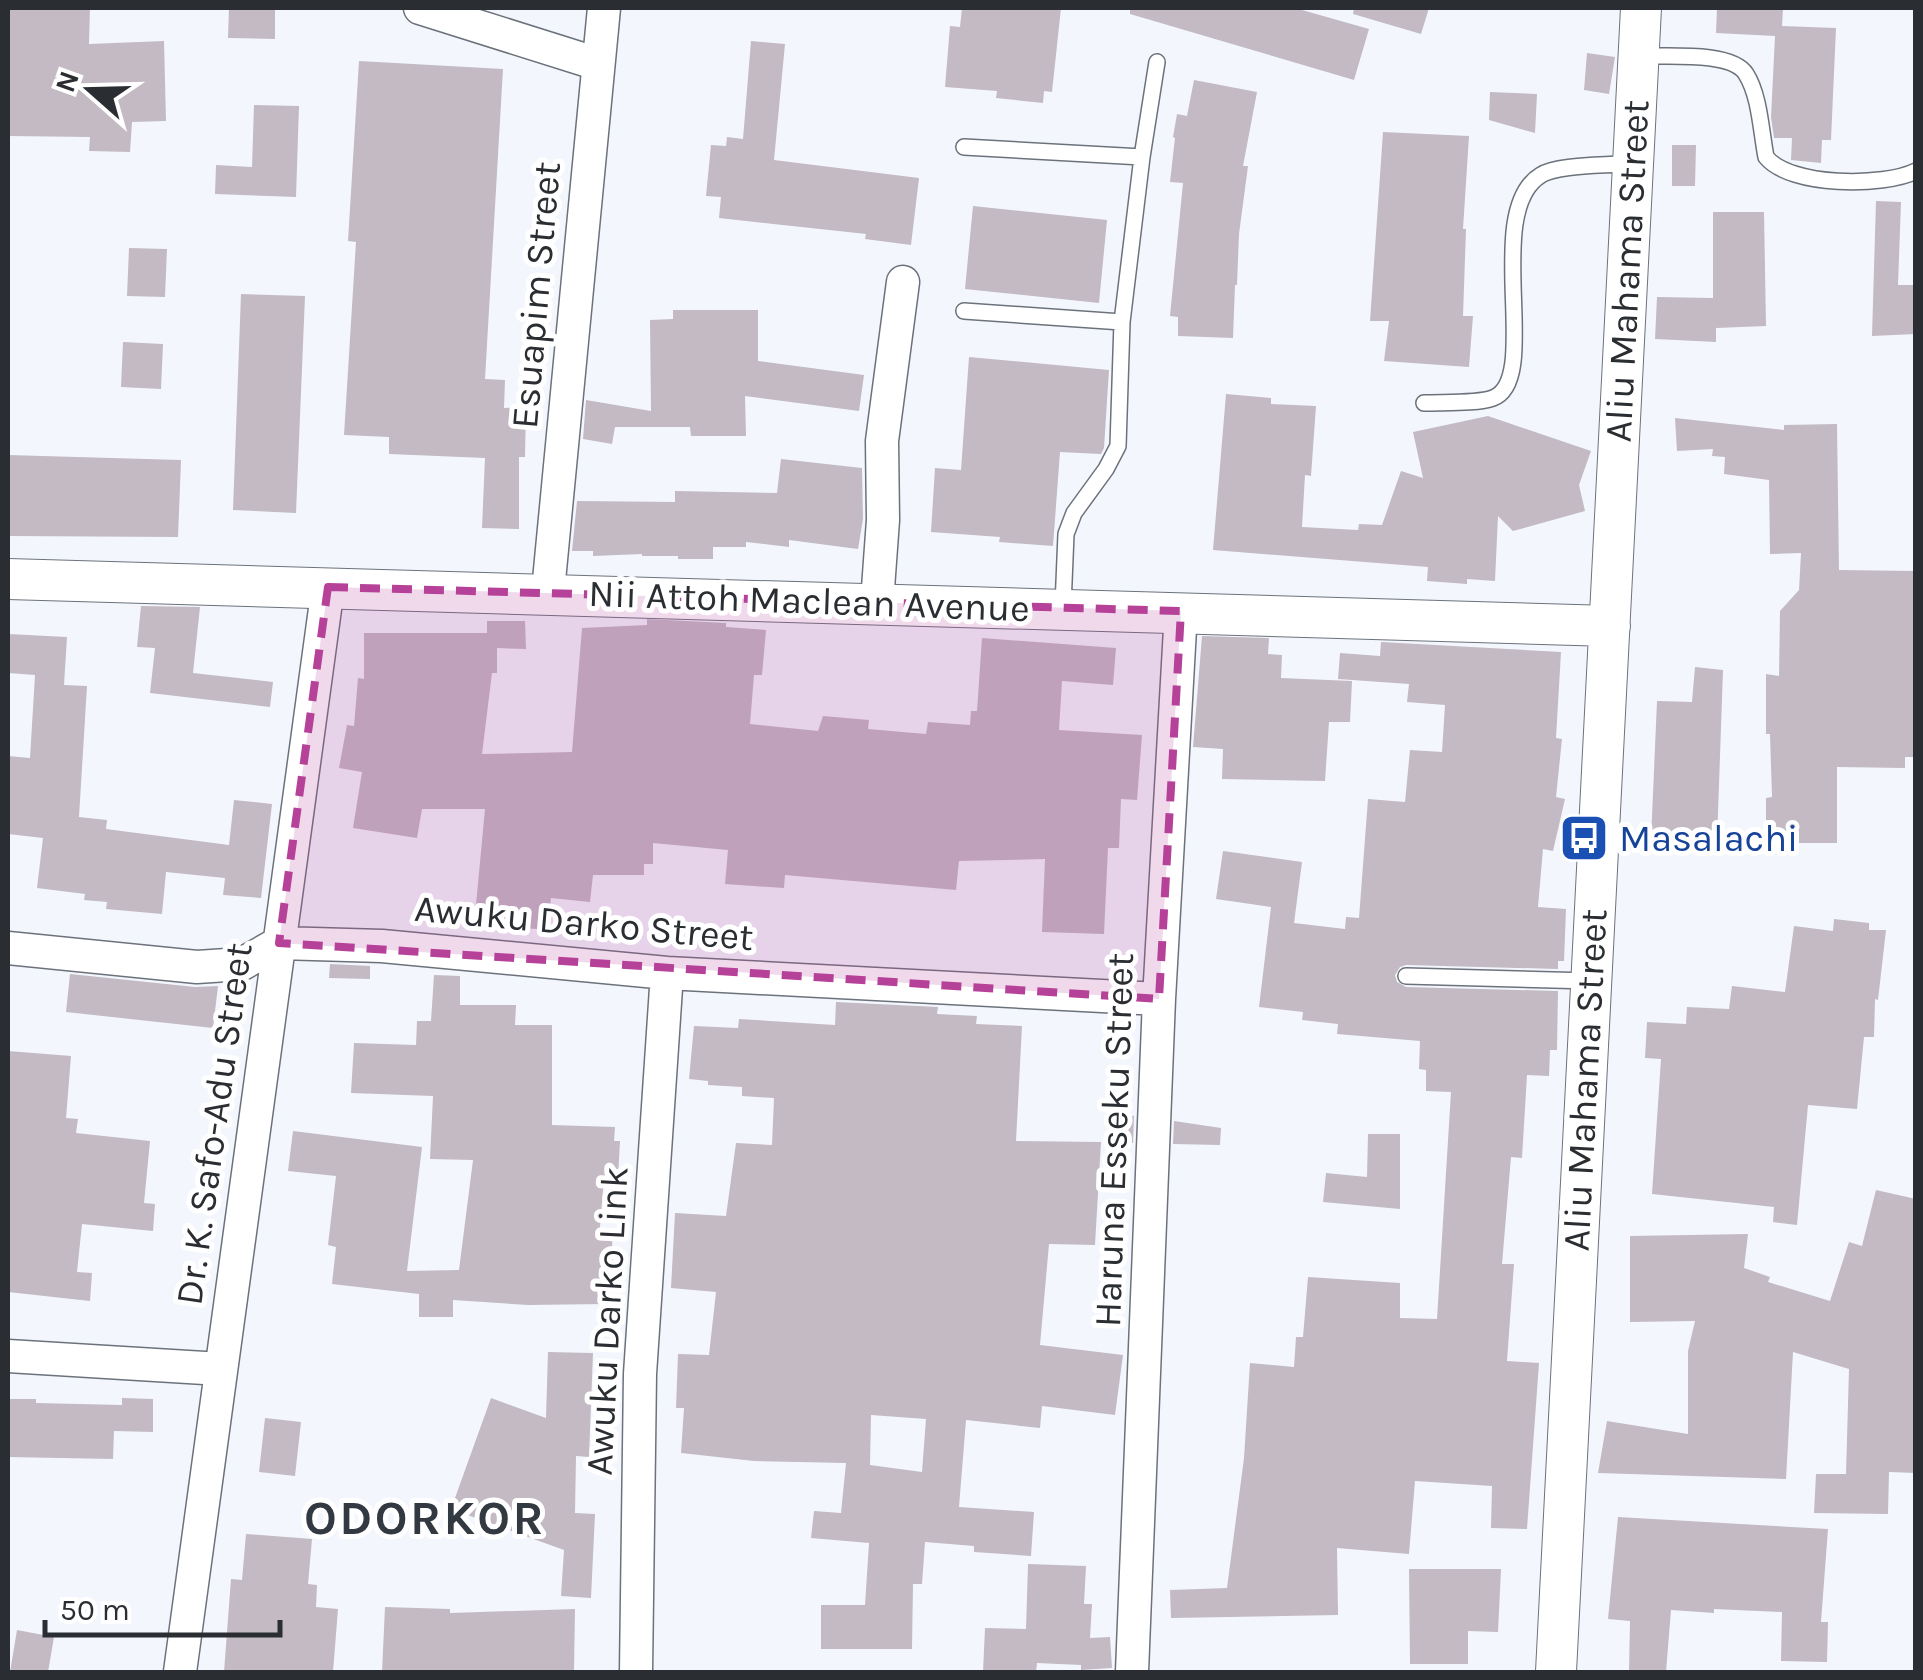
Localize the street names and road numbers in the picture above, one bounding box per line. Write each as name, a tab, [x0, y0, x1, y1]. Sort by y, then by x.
street label: Aliu Mahama Street	[1596, 99, 1658, 443]
street label: Esuapim Street	[502, 160, 570, 430]
street label: Nii Attoh Maclean Avenue	[588, 571, 1030, 631]
street label: Awuku Darko Street	[413, 886, 755, 960]
street label: Aliu Mahama Street	[1554, 908, 1616, 1252]
street label: Dr. K. Safo-Adu Street	[166, 940, 262, 1308]
street label: Haruna Esseku Street	[1085, 952, 1143, 1328]
street label: Awuku Darko Link	[576, 1165, 638, 1477]

